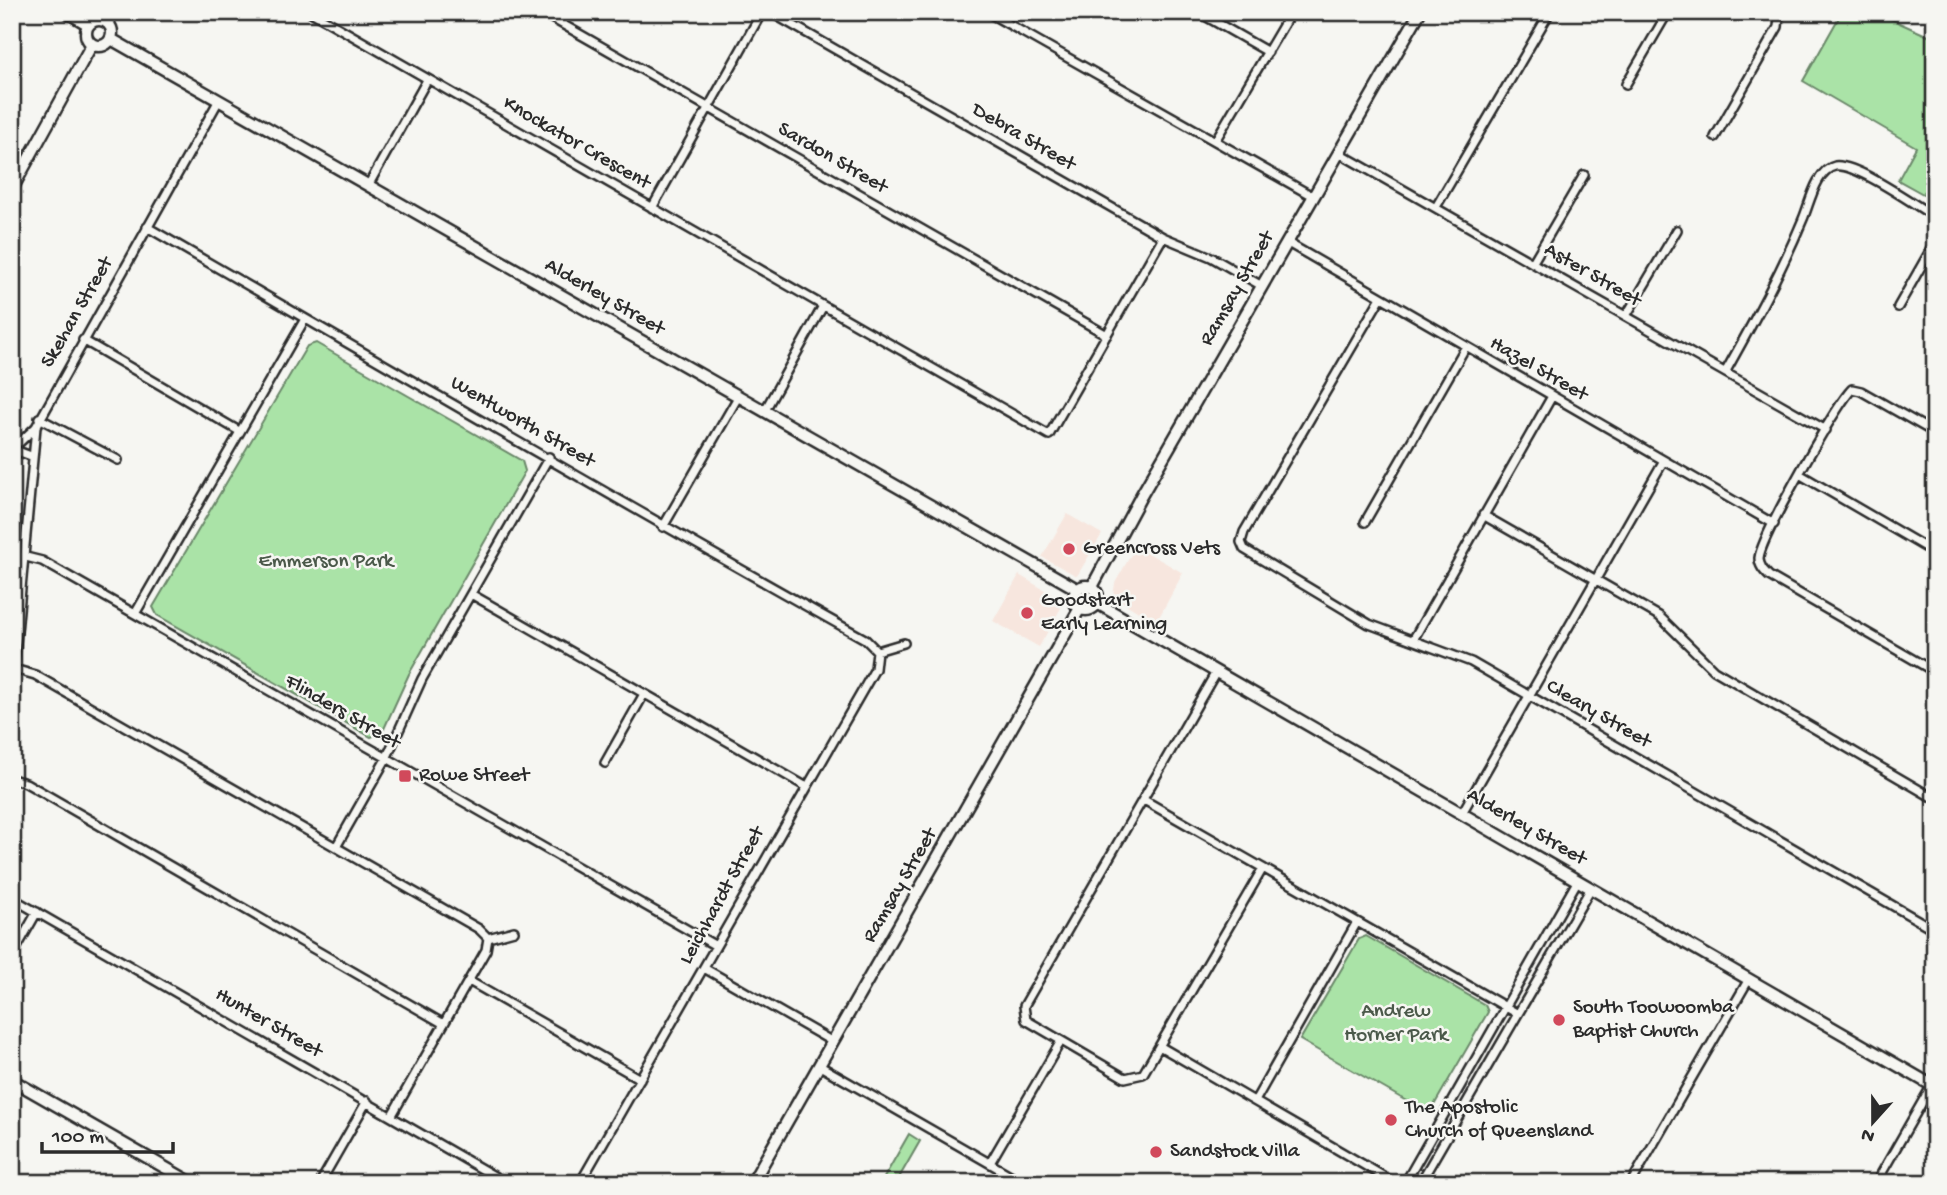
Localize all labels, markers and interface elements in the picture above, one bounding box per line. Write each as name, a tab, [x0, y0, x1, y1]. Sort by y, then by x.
street label: Knockator Crescent	[498, 92, 656, 198]
street label: Debra Street	[965, 97, 1081, 179]
street label: Sardon Street	[772, 117, 894, 202]
street label: Ramsay Street	[1195, 225, 1282, 351]
street label: Aster Street	[1539, 238, 1647, 315]
street label: Skehan Street	[36, 251, 121, 373]
street label: Alderley Street	[540, 254, 671, 344]
street label: Hazel Street	[1484, 332, 1594, 409]
street label: Wentworth Street	[445, 372, 601, 476]
place label: Greencross Vets	[1083, 537, 1221, 562]
marker: Greencross Vets	[1061, 541, 1077, 557]
park label: Emmerson Park	[259, 550, 396, 575]
place label: Goodstart Early Learning	[1041, 589, 1167, 638]
marker: Goodstart Early Learning	[1019, 605, 1035, 621]
street label: Flinders Street	[279, 669, 406, 757]
street label: Cleary Street	[1541, 675, 1657, 756]
place label: Rowe Street	[419, 764, 531, 789]
marker: Rowe Street	[397, 768, 413, 784]
street label: Alderley Street	[1462, 784, 1593, 874]
street label: Leichhardt Street	[675, 821, 772, 969]
street label: Ramsay Street	[858, 822, 945, 948]
street label: Hunter Street	[210, 983, 328, 1066]
place label: South Toowoomba Baptist Church	[1572, 996, 1735, 1045]
park label: Andrew Horner Park	[1344, 1000, 1450, 1049]
marker: South Toowoomba Baptist Church	[1551, 1012, 1567, 1028]
north arrow	[1839, 1086, 1909, 1156]
place label: The Apostolic Church of Queensland	[1404, 1096, 1594, 1145]
scale bar	[42, 1111, 173, 1155]
marker: The Apostolic Church of Queensland	[1383, 1112, 1399, 1128]
text: N	[1858, 1122, 1878, 1148]
text: 100 m	[51, 1126, 104, 1151]
place label: Sandstock Villa	[1170, 1140, 1301, 1165]
marker: Sandstock Villa	[1148, 1144, 1164, 1160]

